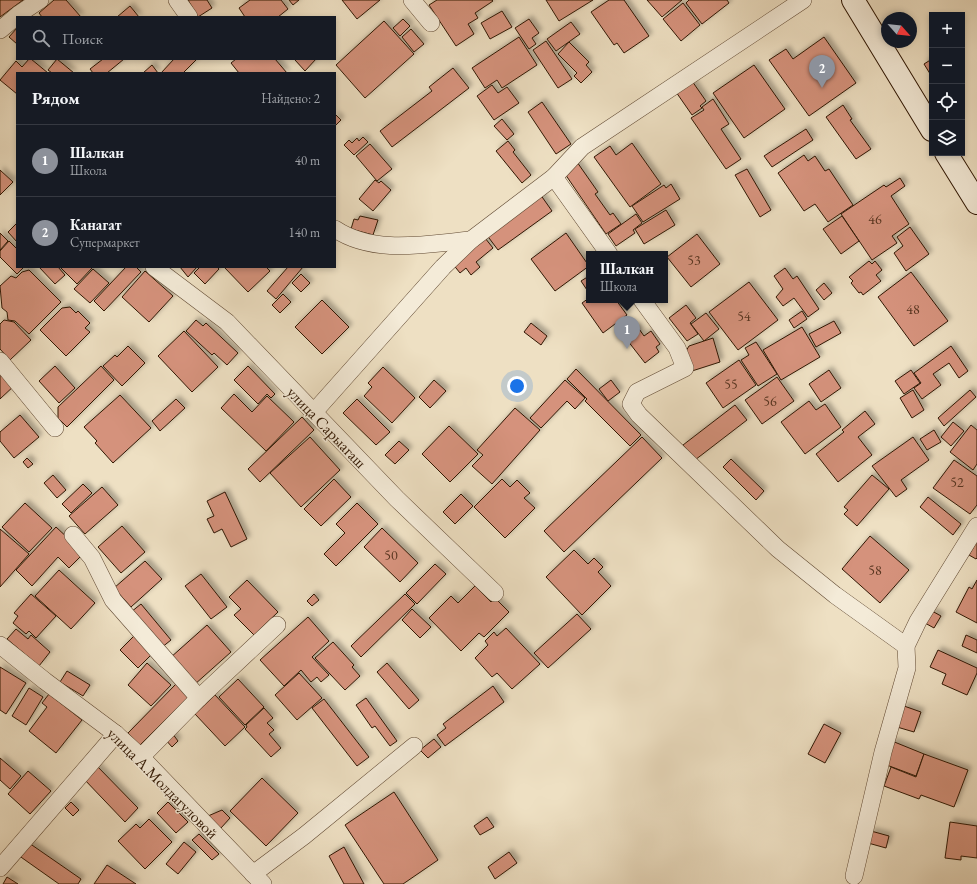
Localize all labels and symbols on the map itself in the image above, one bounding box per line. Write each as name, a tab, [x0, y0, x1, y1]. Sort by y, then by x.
north arrow	[881, 12, 917, 48]
pin: 2	[809, 55, 835, 88]
house number: 46	[868, 210, 882, 228]
house number: 53	[687, 251, 701, 269]
house number: 48	[906, 300, 920, 318]
house number: 54	[737, 307, 751, 325]
pin: 1	[614, 316, 640, 349]
house number: 55	[724, 375, 738, 393]
your location	[507, 376, 527, 396]
street label: улица Сарыагаш	[282, 382, 371, 473]
house number: 56	[763, 392, 777, 410]
house number: 52	[950, 473, 964, 491]
house number: 50	[384, 546, 398, 564]
house number: 58	[868, 561, 882, 579]
street label: улица А.Молдагуловой	[102, 723, 223, 844]

